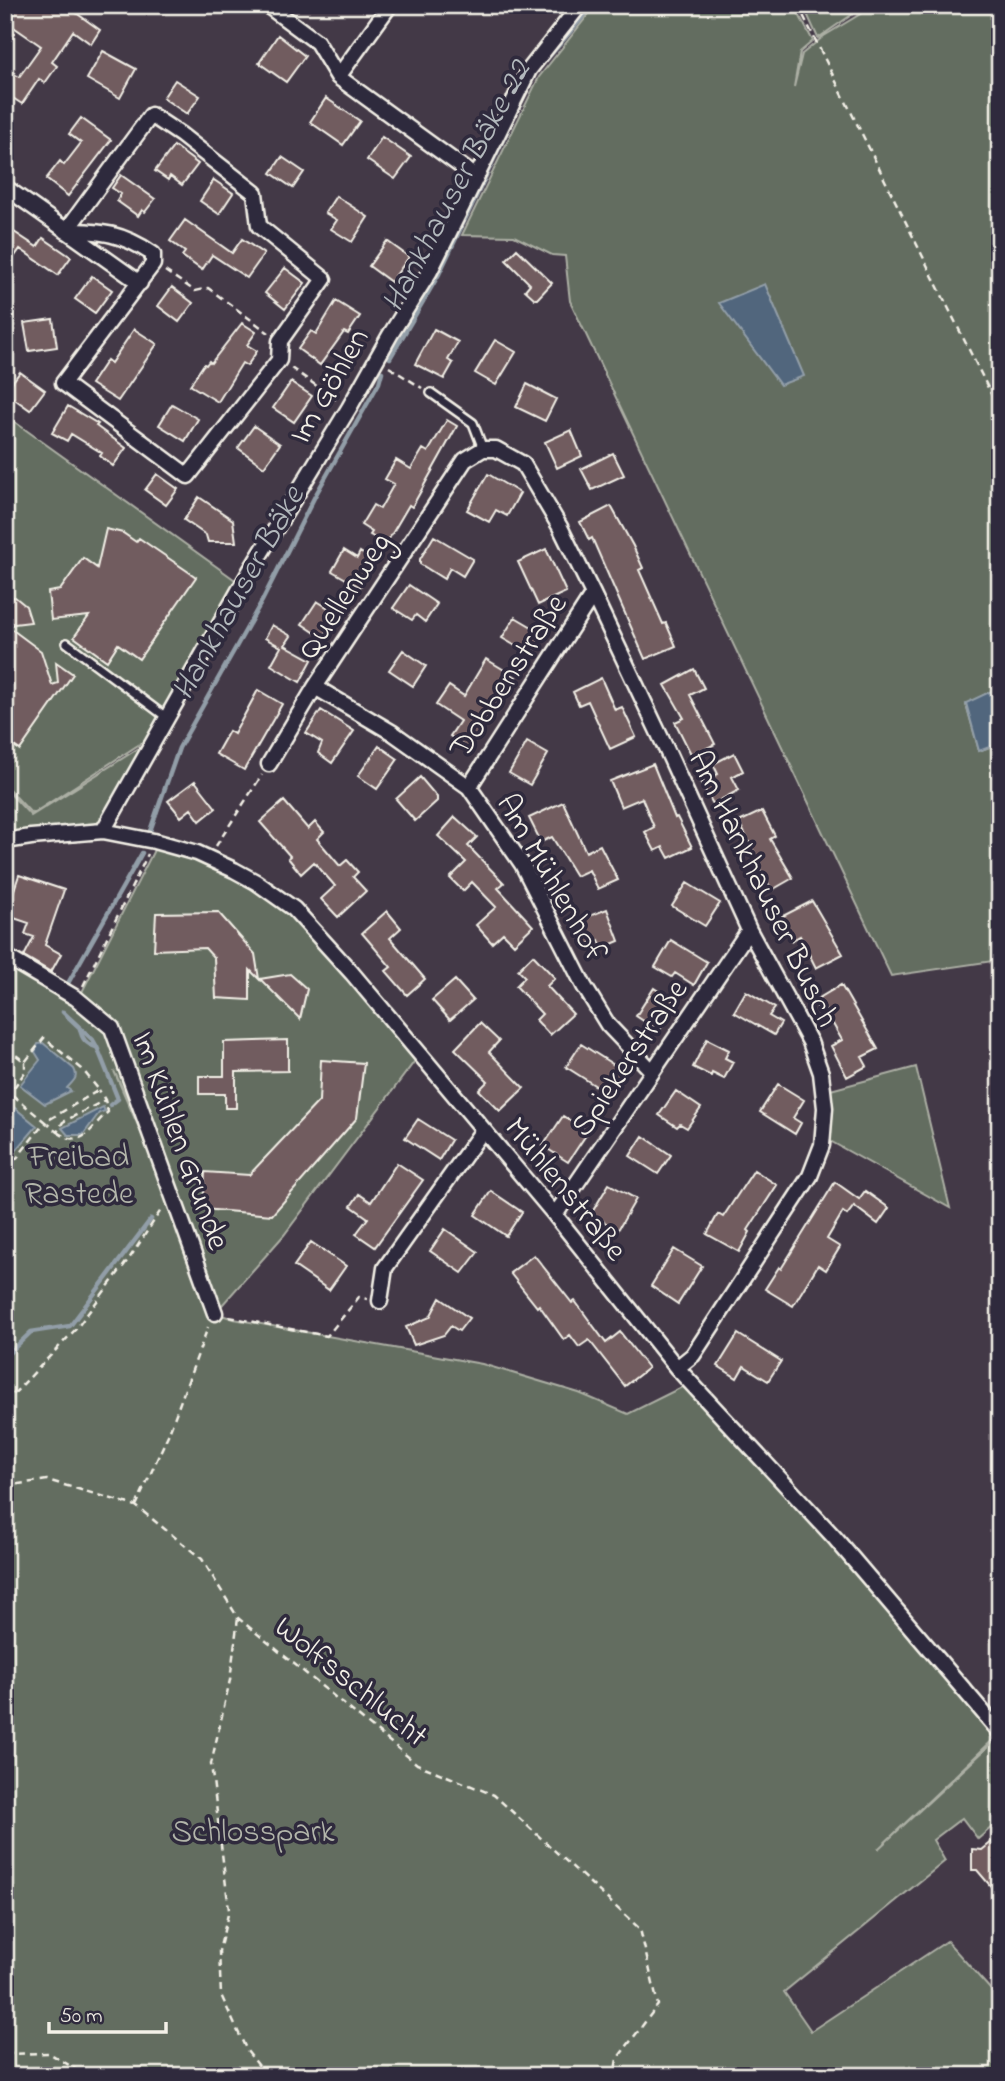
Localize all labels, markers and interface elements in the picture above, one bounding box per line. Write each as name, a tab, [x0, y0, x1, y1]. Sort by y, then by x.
water label: Hankhauser Bäke 22	[371, 51, 545, 321]
street label: Im Göhlen	[279, 320, 383, 453]
water label: Hankhauser Bäke	[161, 477, 319, 710]
street label: Quellenweg	[287, 524, 405, 670]
street label: Dobbenstraße	[439, 585, 581, 769]
street label: Am Hankhauser Busch	[674, 743, 849, 1036]
street label: Am Mühlenhof	[483, 786, 617, 972]
street label: Spiekerstraße	[561, 970, 702, 1147]
street label: Im Kühlen Grunde	[117, 1026, 240, 1257]
street label: Mühlenstraße	[491, 1108, 638, 1273]
park label: Freibad Rastede	[25, 1135, 134, 1219]
street label: Wolfsschlucht	[263, 1606, 437, 1760]
park label: Schlosspark	[171, 1810, 336, 1857]
scale bar	[49, 1990, 166, 2034]
text: 50 m	[60, 2002, 103, 2032]

